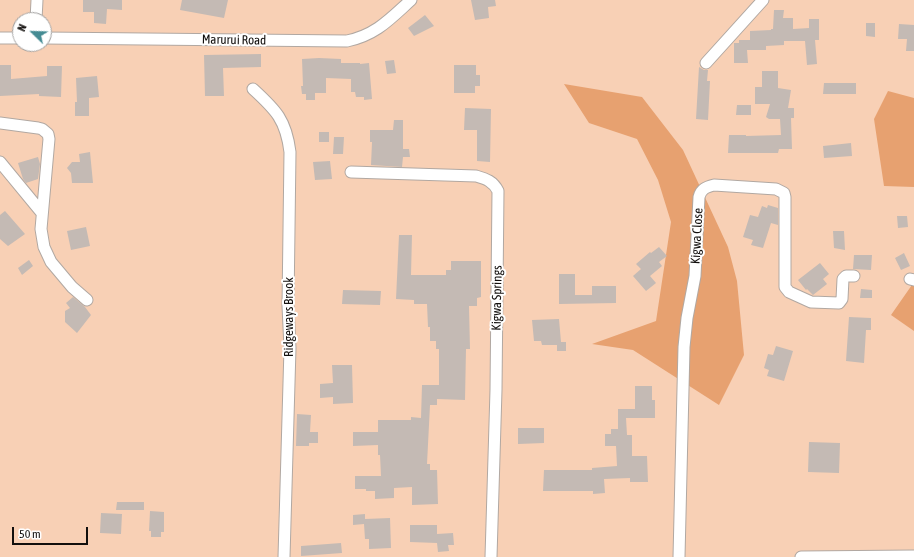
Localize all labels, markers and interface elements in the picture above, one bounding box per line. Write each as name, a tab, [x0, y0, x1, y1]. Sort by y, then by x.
north arrow	[12, 12, 52, 52]
text: N	[15, 22, 29, 33]
street label: Marurui Road	[202, 32, 266, 48]
street label: Kigwa Close	[688, 208, 706, 264]
street label: Kigwa Springs	[489, 265, 505, 331]
street label: Ridgeways Brook	[281, 277, 297, 357]
scale bar	[14, 519, 90, 545]
text: 50 m	[19, 527, 41, 541]

